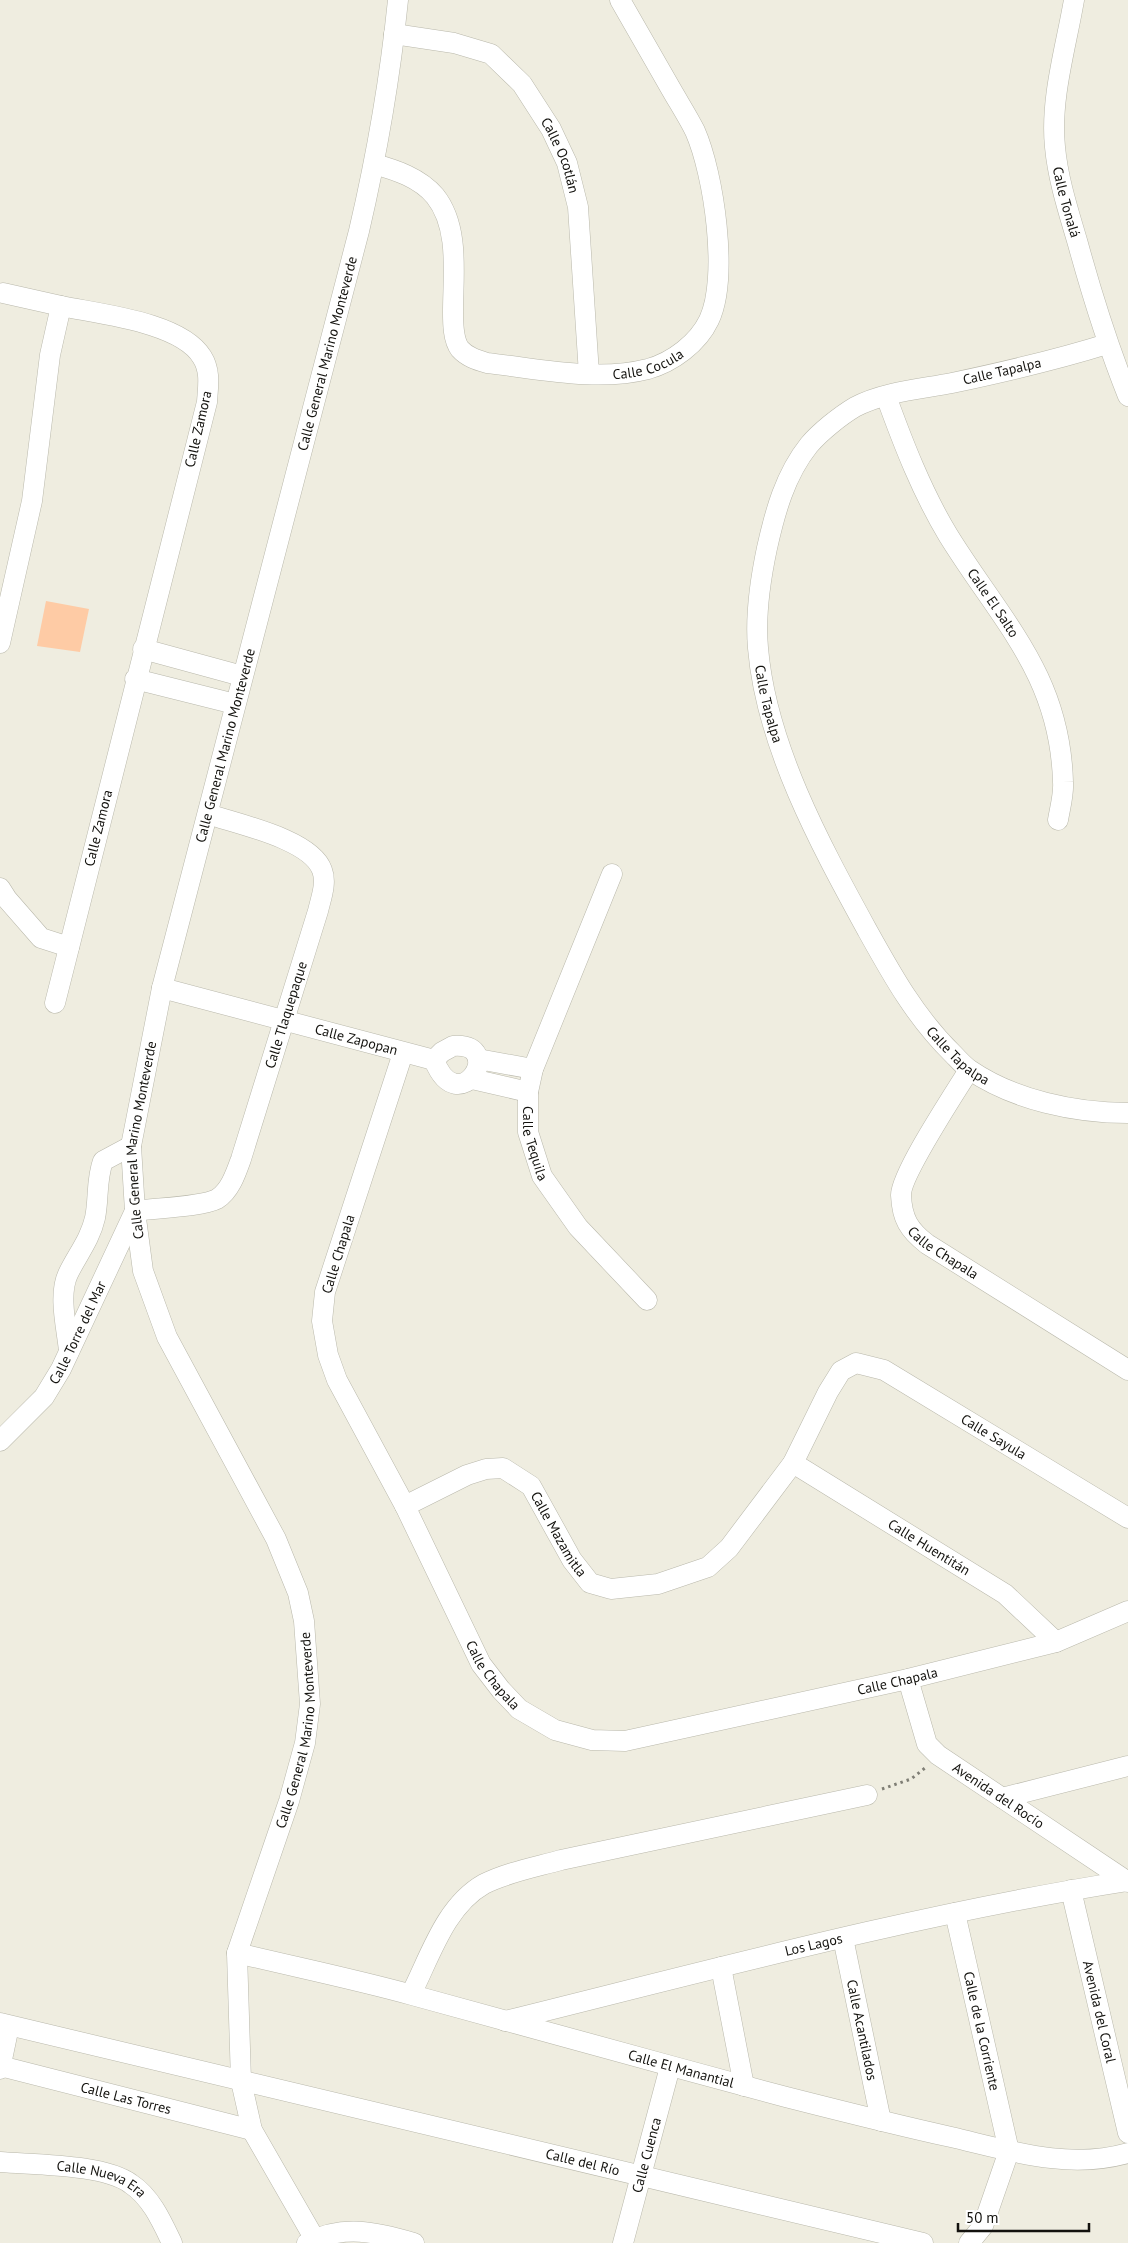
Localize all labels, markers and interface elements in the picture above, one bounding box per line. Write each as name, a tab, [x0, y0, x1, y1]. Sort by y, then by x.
street label: Calle Ocotlán	[537, 114, 583, 195]
street label: Calle Tonalá	[1049, 165, 1085, 240]
street label: Calle General Marino Monteverde	[293, 254, 361, 453]
street label: Calle Cocula	[612, 345, 687, 383]
street label: Calle Tapalpa	[961, 353, 1043, 389]
street label: Calle Zamora	[180, 389, 216, 469]
street label: Calle El Salto	[963, 565, 1023, 641]
street label: Calle General Marino Monteverde	[191, 646, 259, 845]
street label: Calle Tapalpa	[751, 664, 787, 745]
street label: Calle Zamora	[80, 788, 116, 868]
street label: Calle Tlaquepaque	[261, 959, 311, 1071]
street label: Calle Zapopan	[313, 1020, 400, 1059]
street label: Calle Tapalpa	[922, 1022, 993, 1089]
street label: Calle General Marino Monteverde	[122, 1040, 160, 1240]
street label: Calle Tequila	[518, 1106, 552, 1184]
street label: Calle Chapala	[317, 1212, 359, 1296]
street label: Calle Chapala	[904, 1222, 982, 1283]
street label: Calle Torre del Mar	[45, 1278, 110, 1388]
street label: Calle Sayula	[958, 1410, 1030, 1463]
street label: Calle Mazamitla	[527, 1488, 591, 1580]
street label: Calle Huentitán	[885, 1515, 974, 1579]
street label: Calle General Marino Monteverde	[271, 1631, 319, 1831]
street label: Calle Chapala	[462, 1637, 524, 1714]
street label: Calle Chapala	[855, 1663, 939, 1699]
street label: Avenida del Rocío	[949, 1758, 1048, 1832]
street label: Los Lagos	[783, 1929, 844, 1960]
street label: Avenida del Coral	[1079, 1959, 1120, 2065]
street label: Calle de la Corriente	[960, 1970, 1004, 2092]
street label: Calle Acantilados	[843, 1978, 881, 2082]
street label: Calle El Manantial	[626, 2046, 736, 2092]
street label: Calle Las Torres	[79, 2078, 173, 2118]
street label: Calle Cuenca	[628, 2115, 665, 2195]
street label: Calle del Río	[544, 2144, 622, 2179]
street label: Calle Nueva Era	[56, 2157, 150, 2201]
scale bar	[958, 2200, 1089, 2232]
text: 50 m	[966, 2208, 999, 2227]

